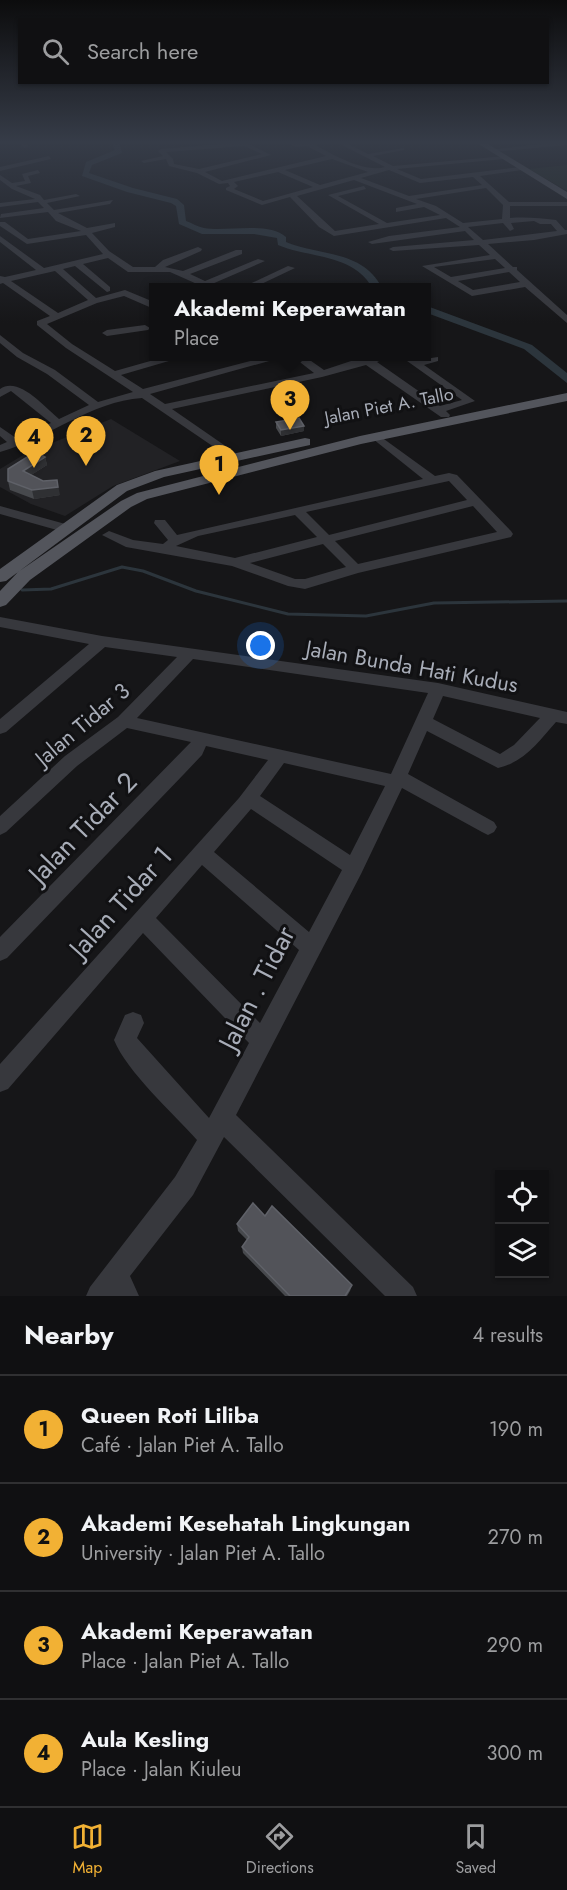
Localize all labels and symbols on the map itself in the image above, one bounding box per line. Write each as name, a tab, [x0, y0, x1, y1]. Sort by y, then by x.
pin: 3	[270, 380, 310, 430]
street label: Jalan Piet A. Tallo	[320, 381, 456, 432]
pin: 2	[66, 416, 106, 466]
pin: 4	[15, 418, 54, 468]
pin: 1	[200, 446, 238, 495]
your location	[246, 631, 275, 660]
street label: Jalan Bunda Hati Kudus	[300, 631, 521, 700]
street label: Jalan Tidar 3	[25, 675, 136, 775]
street label: Jalan Tidar 2	[17, 763, 146, 894]
street label: Jalan Tidar 1	[58, 837, 181, 968]
street label: Jalan . Tidar	[207, 918, 305, 1059]

